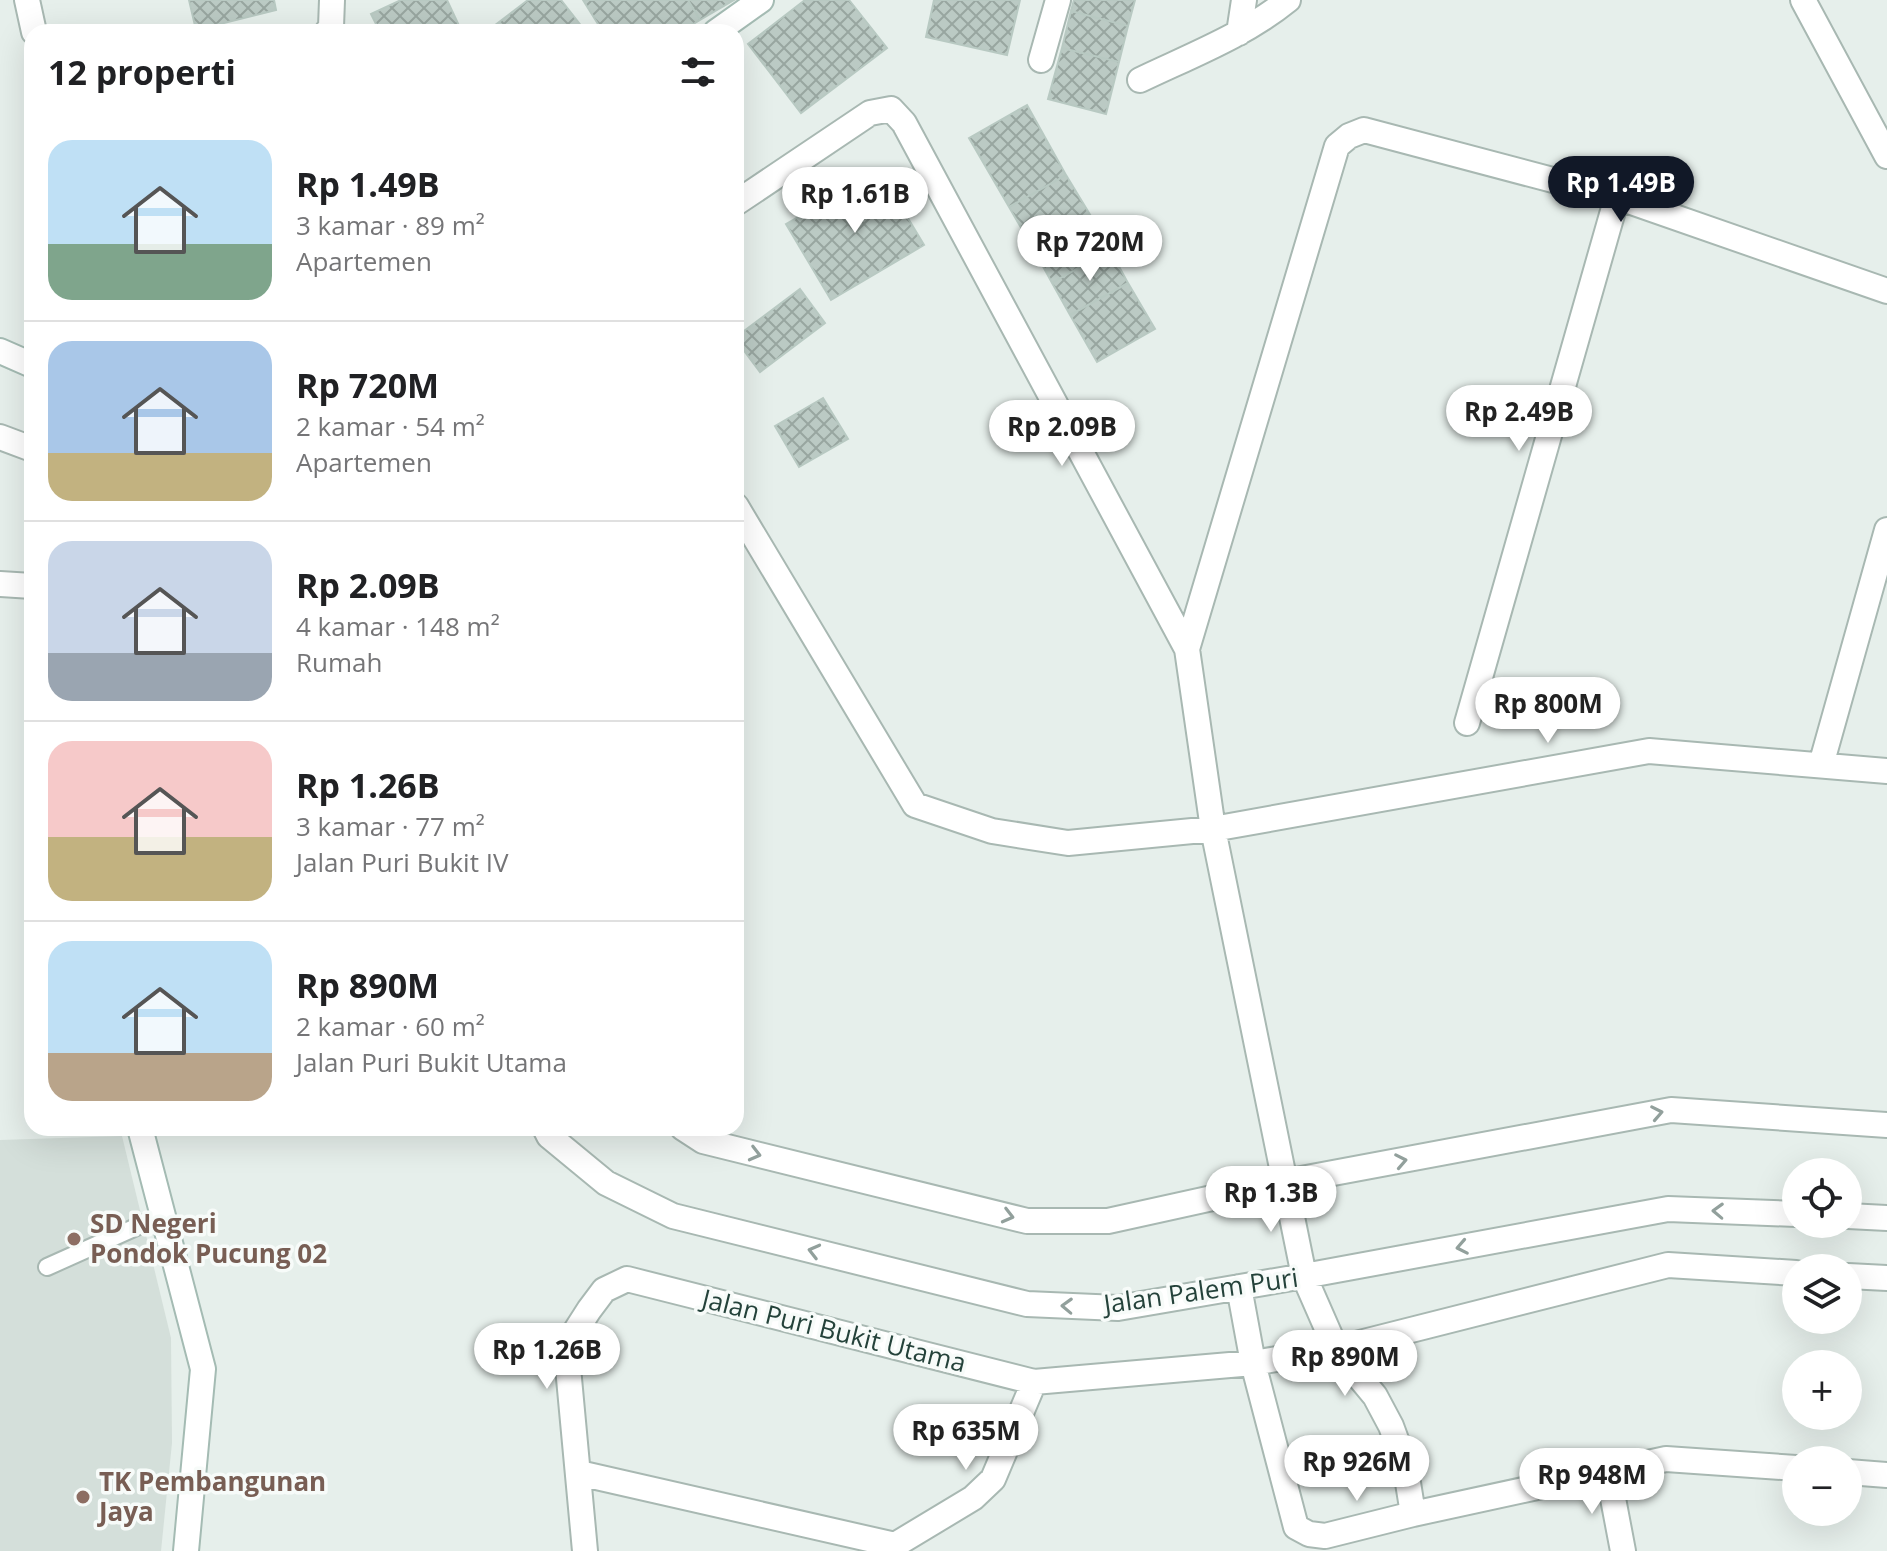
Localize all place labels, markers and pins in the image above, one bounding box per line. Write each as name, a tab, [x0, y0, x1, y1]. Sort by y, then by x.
pin: Rp 1.49B	[1538, 156, 1704, 224]
pin: Rp 1.61B	[772, 167, 938, 235]
pin: Rp 720M	[1016, 215, 1164, 283]
pin: Rp 2.49B	[1436, 385, 1602, 453]
pin: Rp 2.09B	[979, 400, 1145, 468]
pin: Rp 800M	[1474, 677, 1622, 745]
pin: Rp 1.3B	[1197, 1166, 1345, 1234]
place label: SD Negeri Pondok Pucung 02	[90, 1205, 327, 1271]
marker: SD Negeri Pondok Pucung 02	[65, 1230, 83, 1248]
pin: Rp 1.26B	[464, 1323, 630, 1391]
pin: Rp 890M	[1271, 1330, 1419, 1398]
pin: Rp 635M	[892, 1404, 1040, 1472]
pin: Rp 926M	[1283, 1435, 1431, 1503]
pin: Rp 948M	[1518, 1448, 1666, 1516]
place label: TK Pembangunan Jaya	[97, 1463, 326, 1529]
marker: TK Pembangunan Jaya	[74, 1488, 92, 1506]

